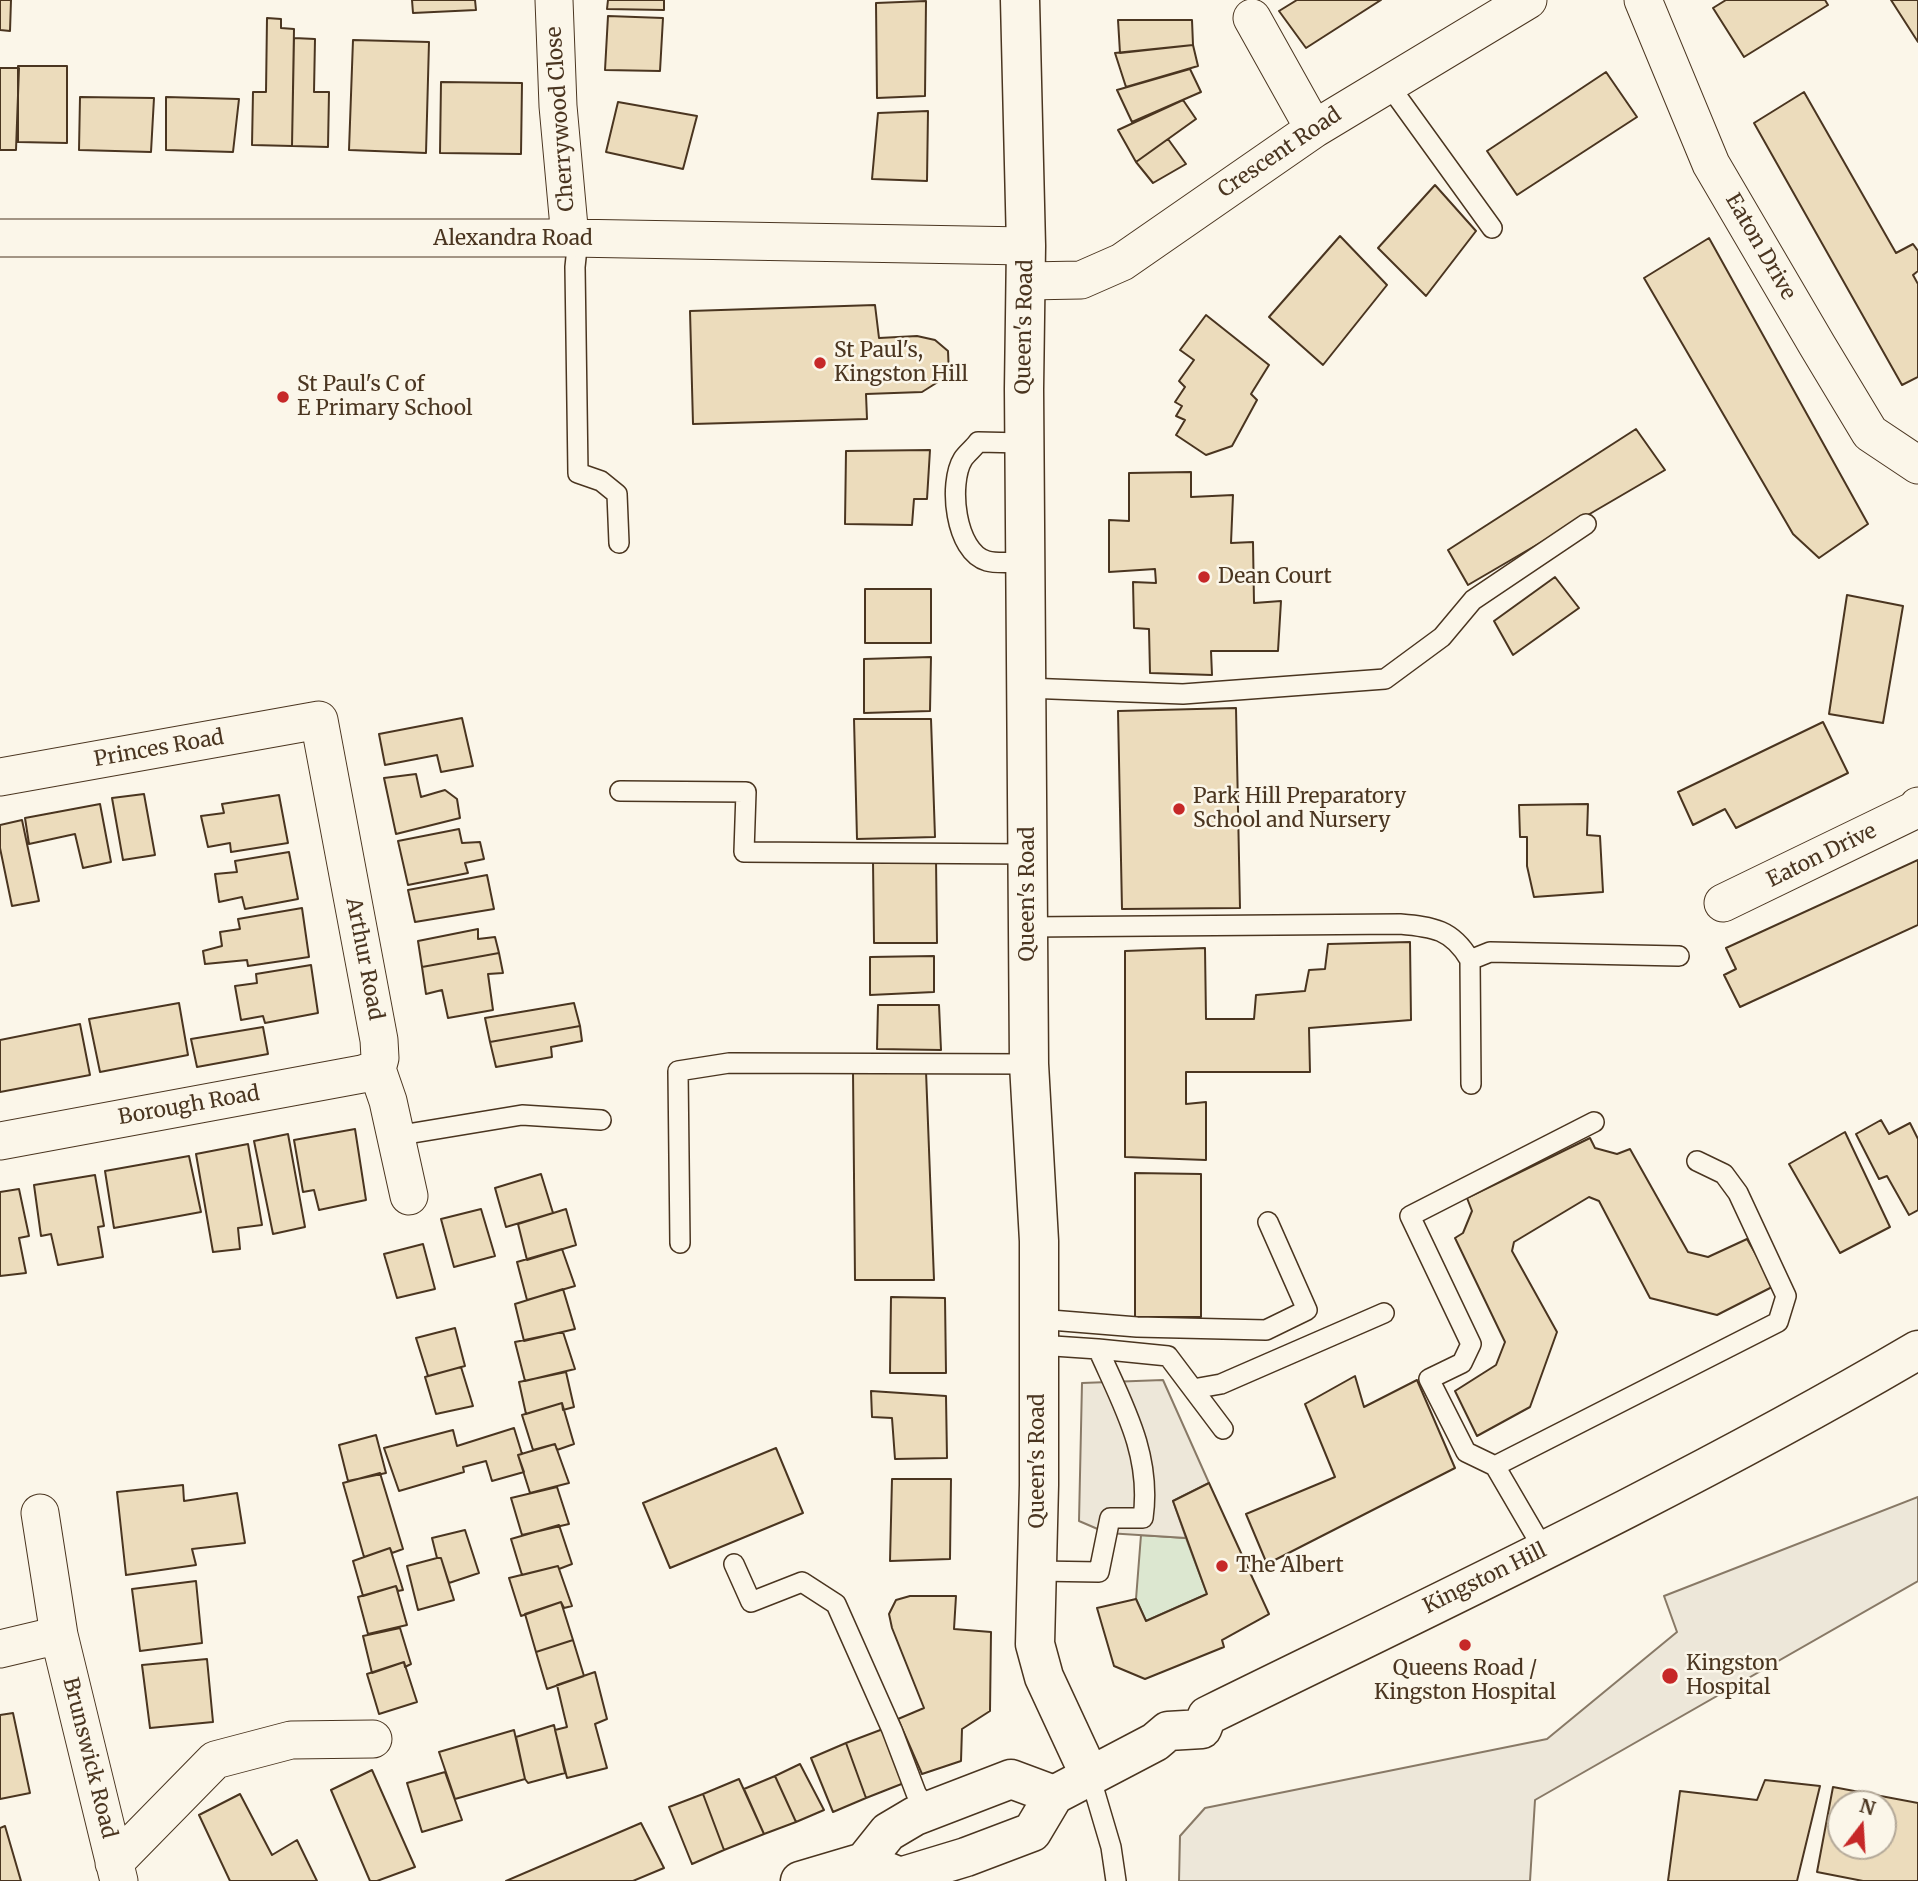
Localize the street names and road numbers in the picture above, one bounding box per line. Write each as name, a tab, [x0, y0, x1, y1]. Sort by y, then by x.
street label: Cherrywood Close	[542, 26, 580, 212]
street label: Crescent Road	[1214, 103, 1346, 203]
street label: Eaton Drive	[1719, 189, 1801, 305]
street label: Alexandra Road	[433, 226, 593, 252]
street label: Queen's Road	[1011, 259, 1039, 395]
street label: Princes Road	[92, 725, 226, 773]
street label: Eaton Drive	[1763, 819, 1881, 893]
street label: Queen's Road	[1015, 827, 1041, 961]
street label: Arthur Road	[340, 896, 388, 1022]
street label: Borough Road	[116, 1081, 262, 1131]
street label: Queen's Road	[1025, 1394, 1051, 1528]
street label: Kingston Hill	[1419, 1538, 1551, 1620]
street label: Brunswick Road	[57, 1675, 121, 1841]

